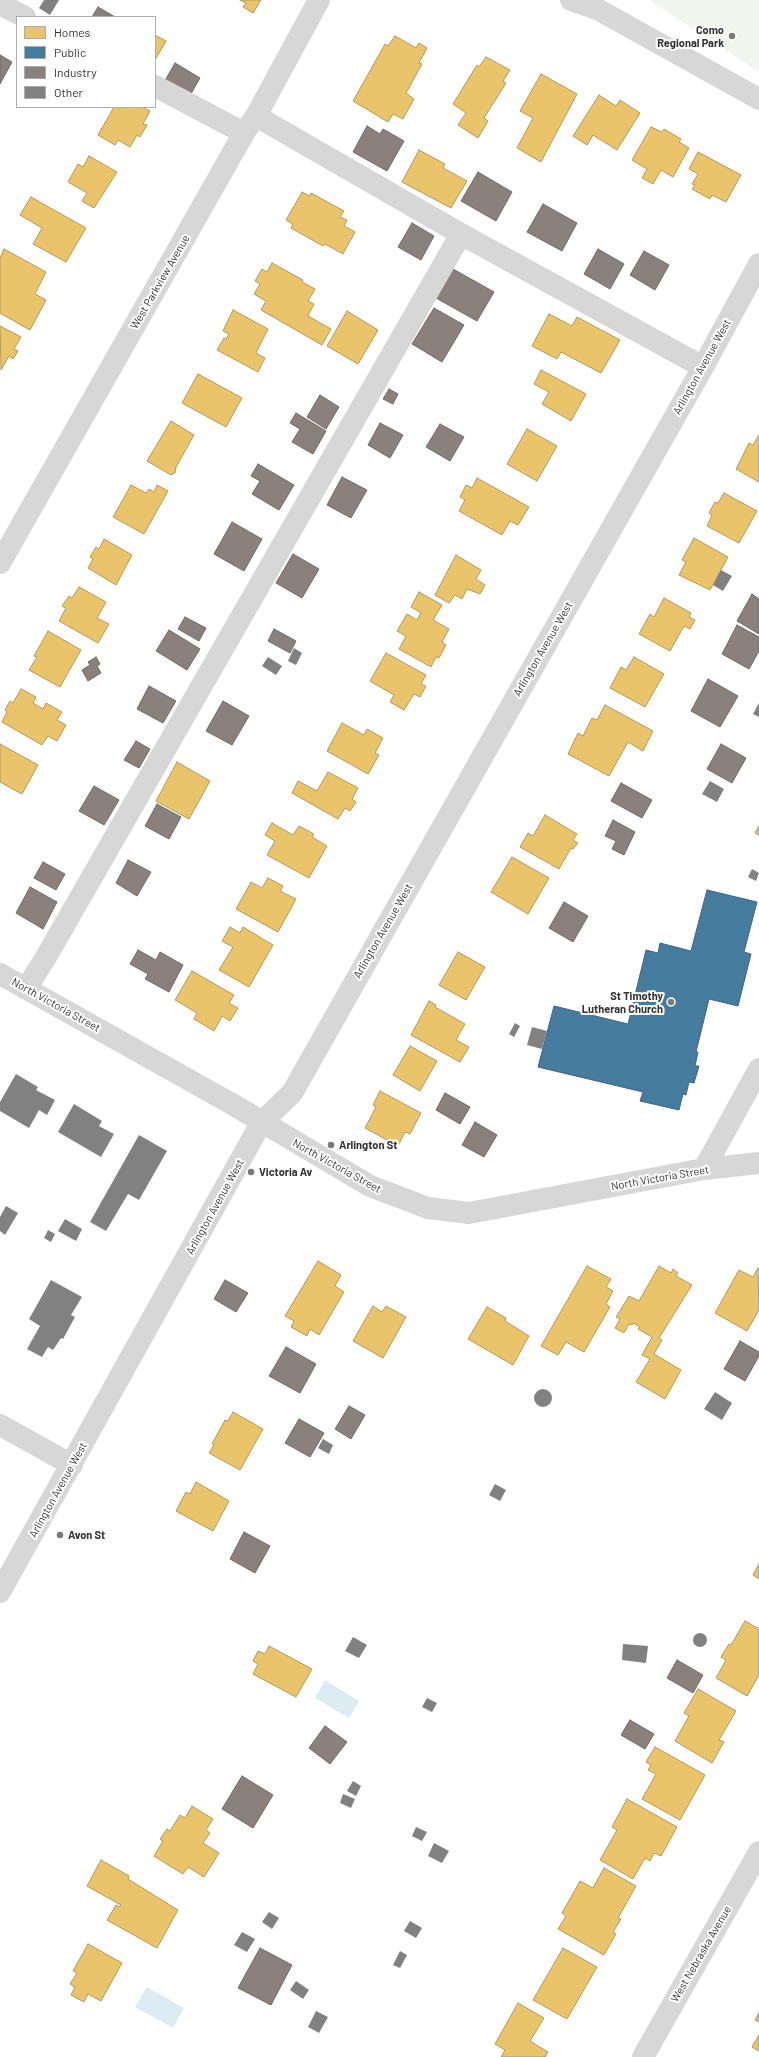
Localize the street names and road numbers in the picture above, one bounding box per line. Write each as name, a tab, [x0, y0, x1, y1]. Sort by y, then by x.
street label: West Parkview Avenue	[128, 232, 192, 332]
street label: Arlington Avenue West	[670, 317, 734, 417]
street label: Arlington Avenue West	[511, 599, 575, 699]
street label: Arlington Avenue West	[351, 881, 415, 981]
street label: North Victoria Street	[9, 975, 103, 1035]
street label: North Victoria Street	[290, 1136, 384, 1196]
street label: Arlington Avenue West	[183, 1157, 247, 1257]
street label: North Victoria Street	[610, 1163, 710, 1193]
street label: Arlington Avenue West	[26, 1440, 90, 1540]
street label: West Nebraska Avenue	[668, 1904, 734, 2004]

